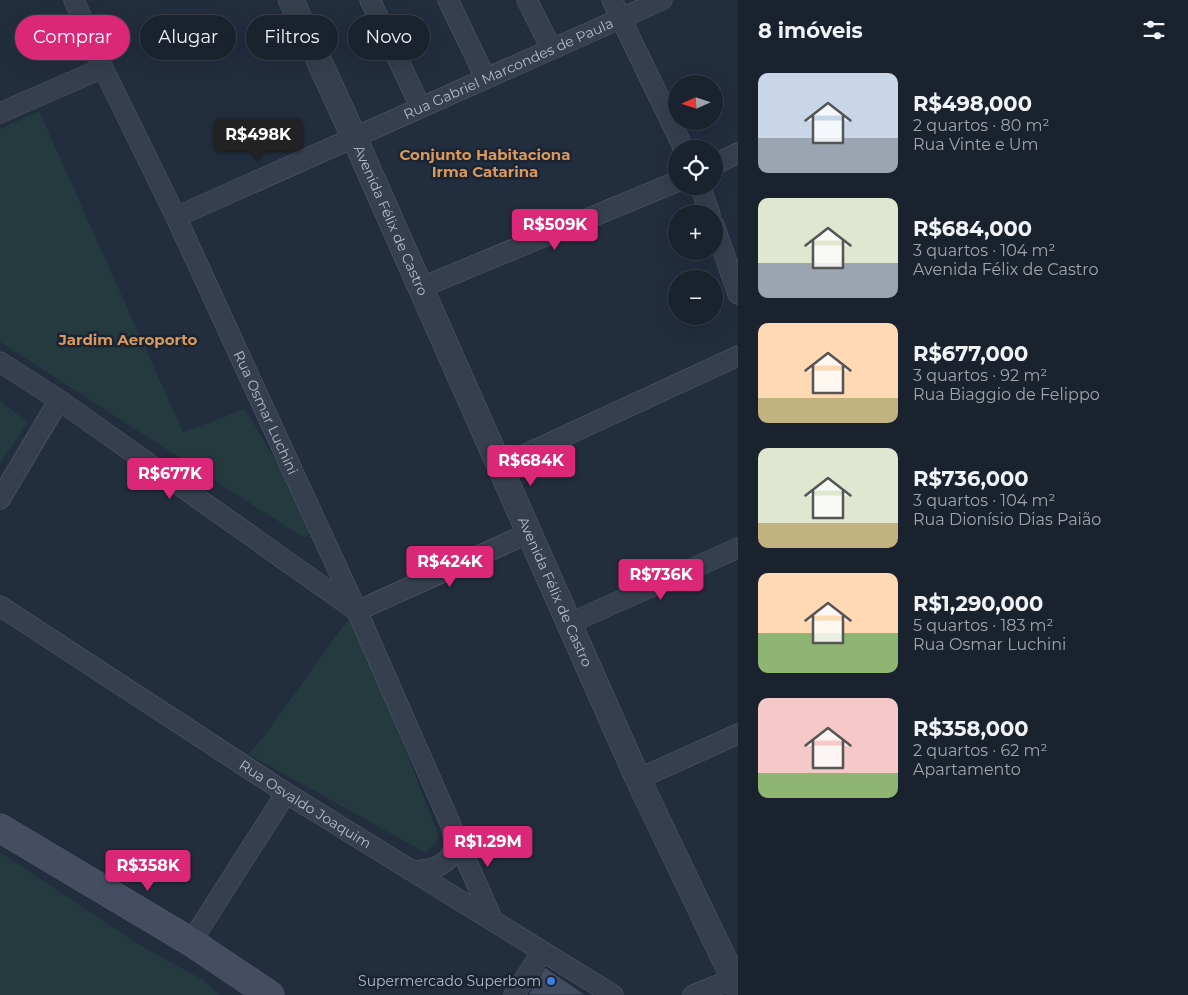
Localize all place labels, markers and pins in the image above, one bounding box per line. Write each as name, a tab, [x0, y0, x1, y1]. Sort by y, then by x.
pin: R$498K	[217, 119, 299, 161]
pin: R$509K	[514, 208, 596, 251]
pin: R$684K	[490, 444, 572, 487]
pin: R$677K	[129, 458, 211, 500]
pin: R$424K	[409, 546, 491, 588]
pin: R$736K	[620, 558, 702, 601]
pin: R$1.29M	[442, 826, 534, 868]
pin: R$358K	[107, 850, 189, 892]
place label: Supermercado Superbom	[358, 972, 541, 990]
marker: Supermercado Superbom	[545, 975, 557, 987]

